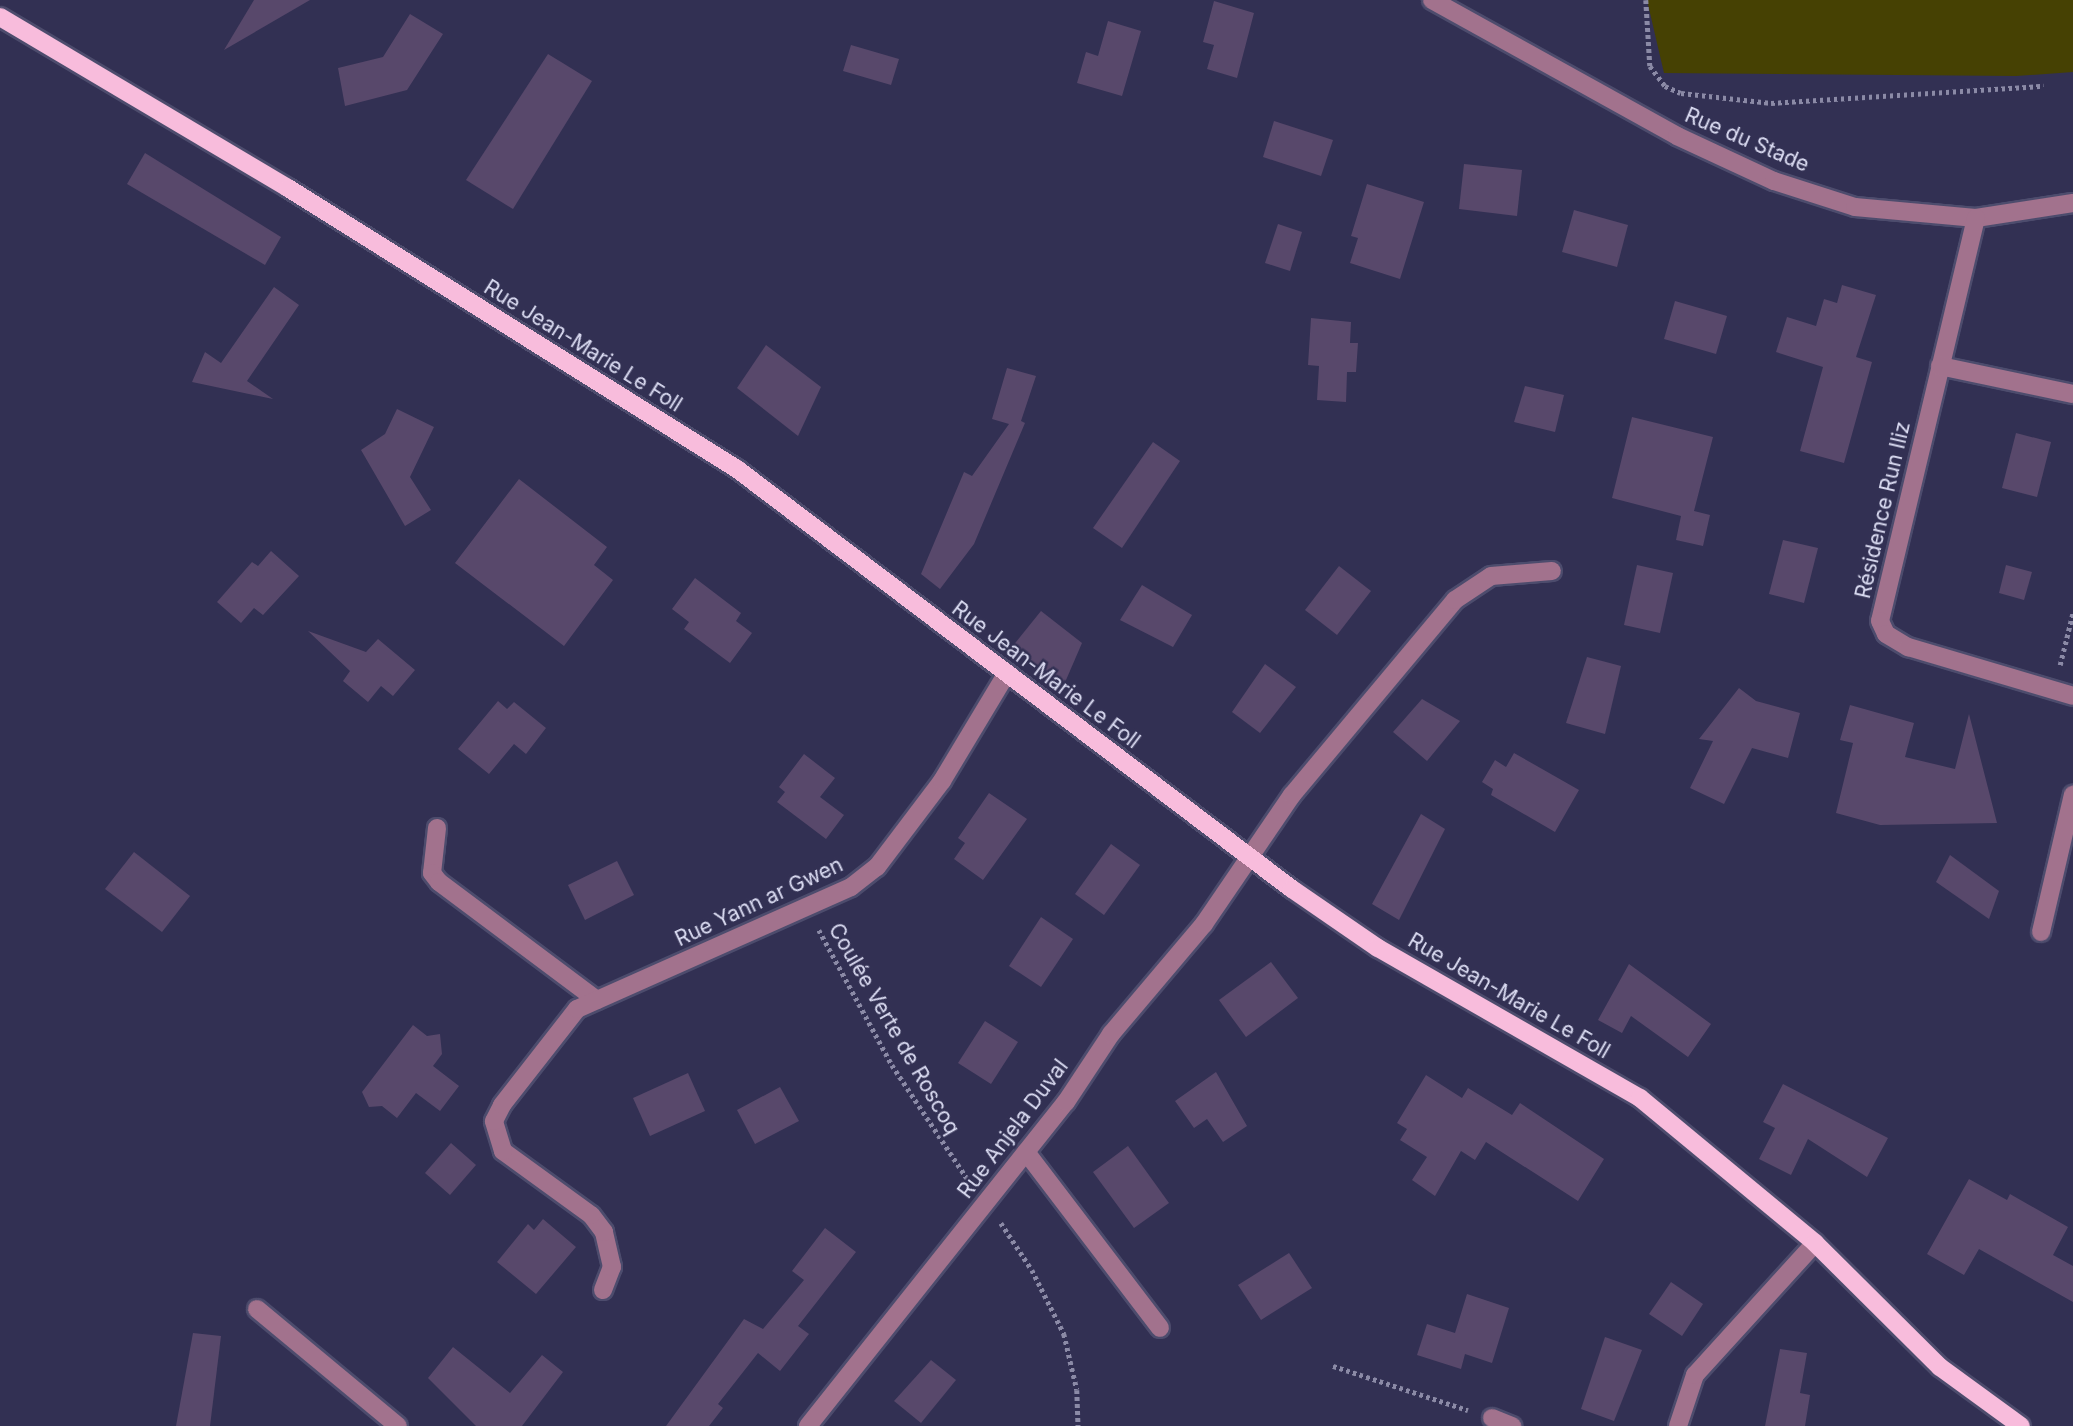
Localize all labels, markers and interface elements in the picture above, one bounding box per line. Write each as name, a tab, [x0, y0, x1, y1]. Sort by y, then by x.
street label: Rue du Stade	[1681, 102, 1813, 178]
street label: Rue Jean-Marie Le Foll	[479, 275, 687, 417]
street label: Résidence Run Iliz	[1850, 419, 1916, 601]
street label: Rue Jean-Marie Le Foll	[947, 596, 1145, 754]
street label: Rue Yann ar Gwen	[671, 852, 847, 952]
street label: Coulée Verte de Roscoq	[823, 919, 965, 1139]
street label: Rue Jean-Marie Le Foll	[1404, 928, 1614, 1064]
street label: Rue Anjela Duval	[953, 1055, 1073, 1203]

